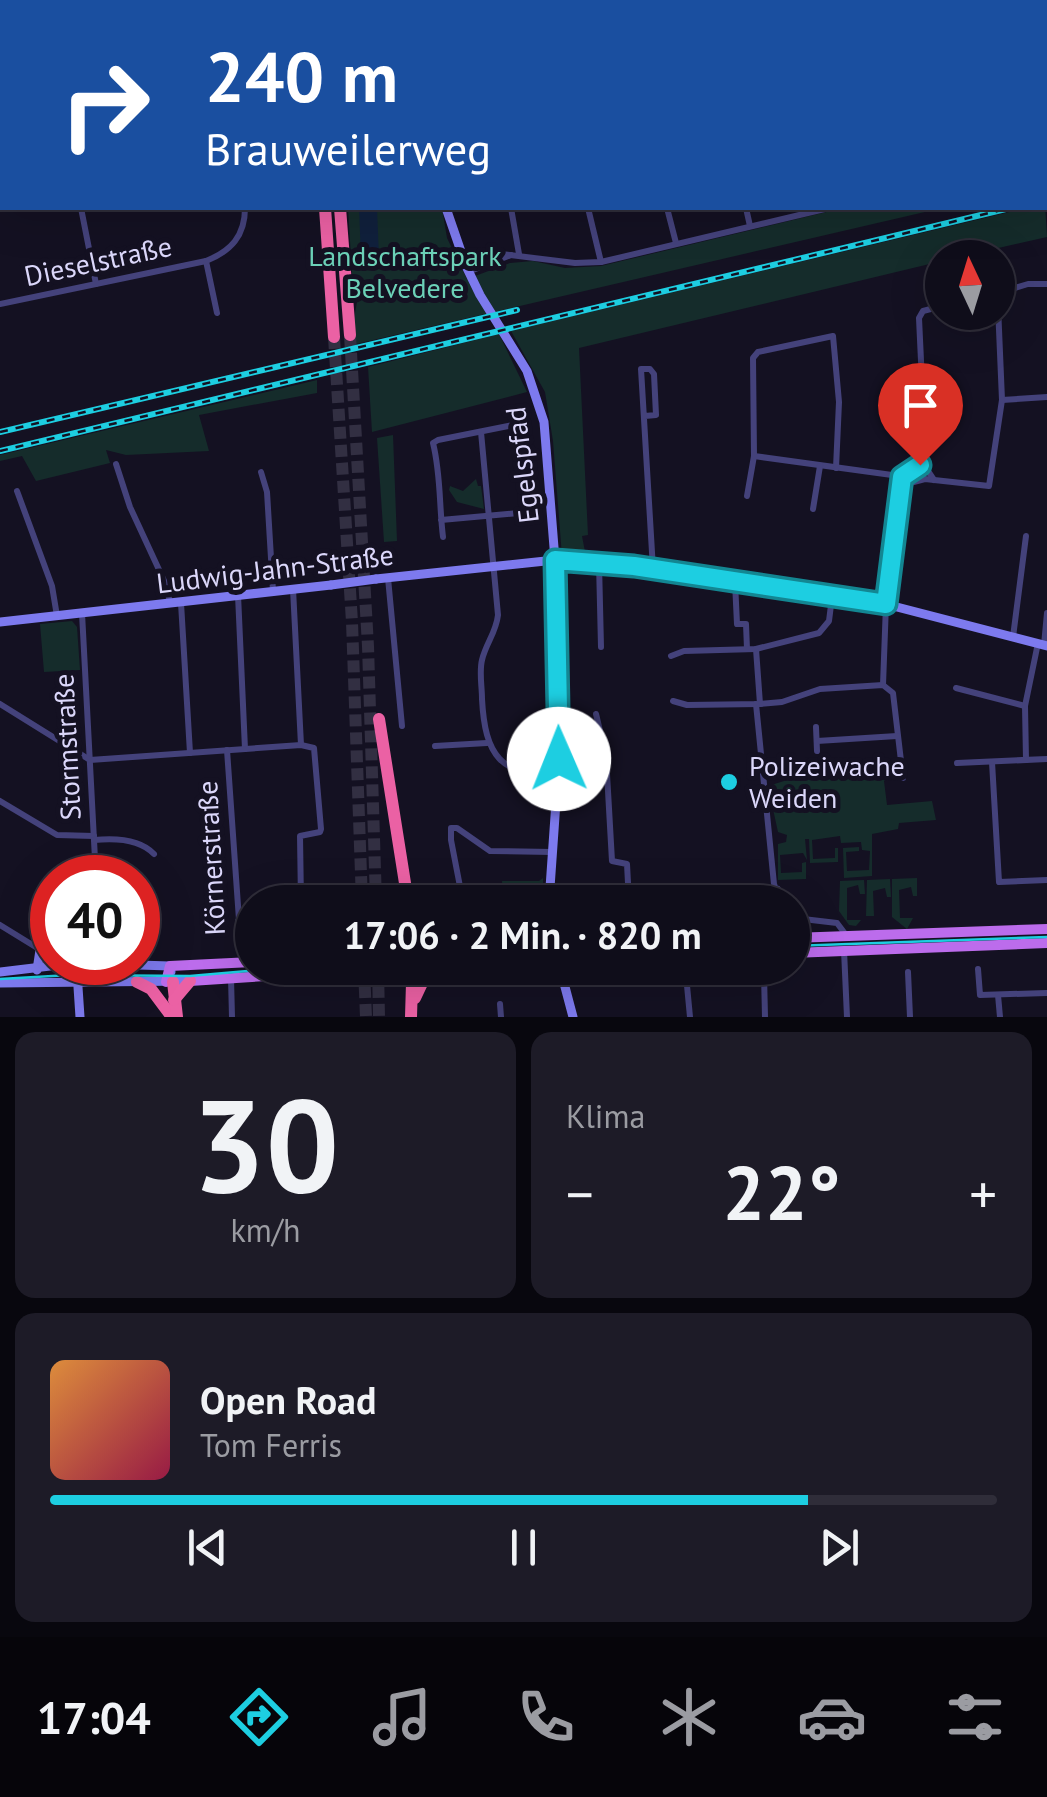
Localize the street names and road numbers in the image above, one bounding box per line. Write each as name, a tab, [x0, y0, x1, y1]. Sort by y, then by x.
street label: Dieselstraße	[21, 227, 175, 294]
street label: Egelspfad	[496, 405, 547, 525]
street label: Ludwig-Jahn-Straße	[154, 536, 396, 601]
street label: Stormstraße	[44, 673, 89, 821]
street label: Körnerstraße	[188, 780, 233, 936]

